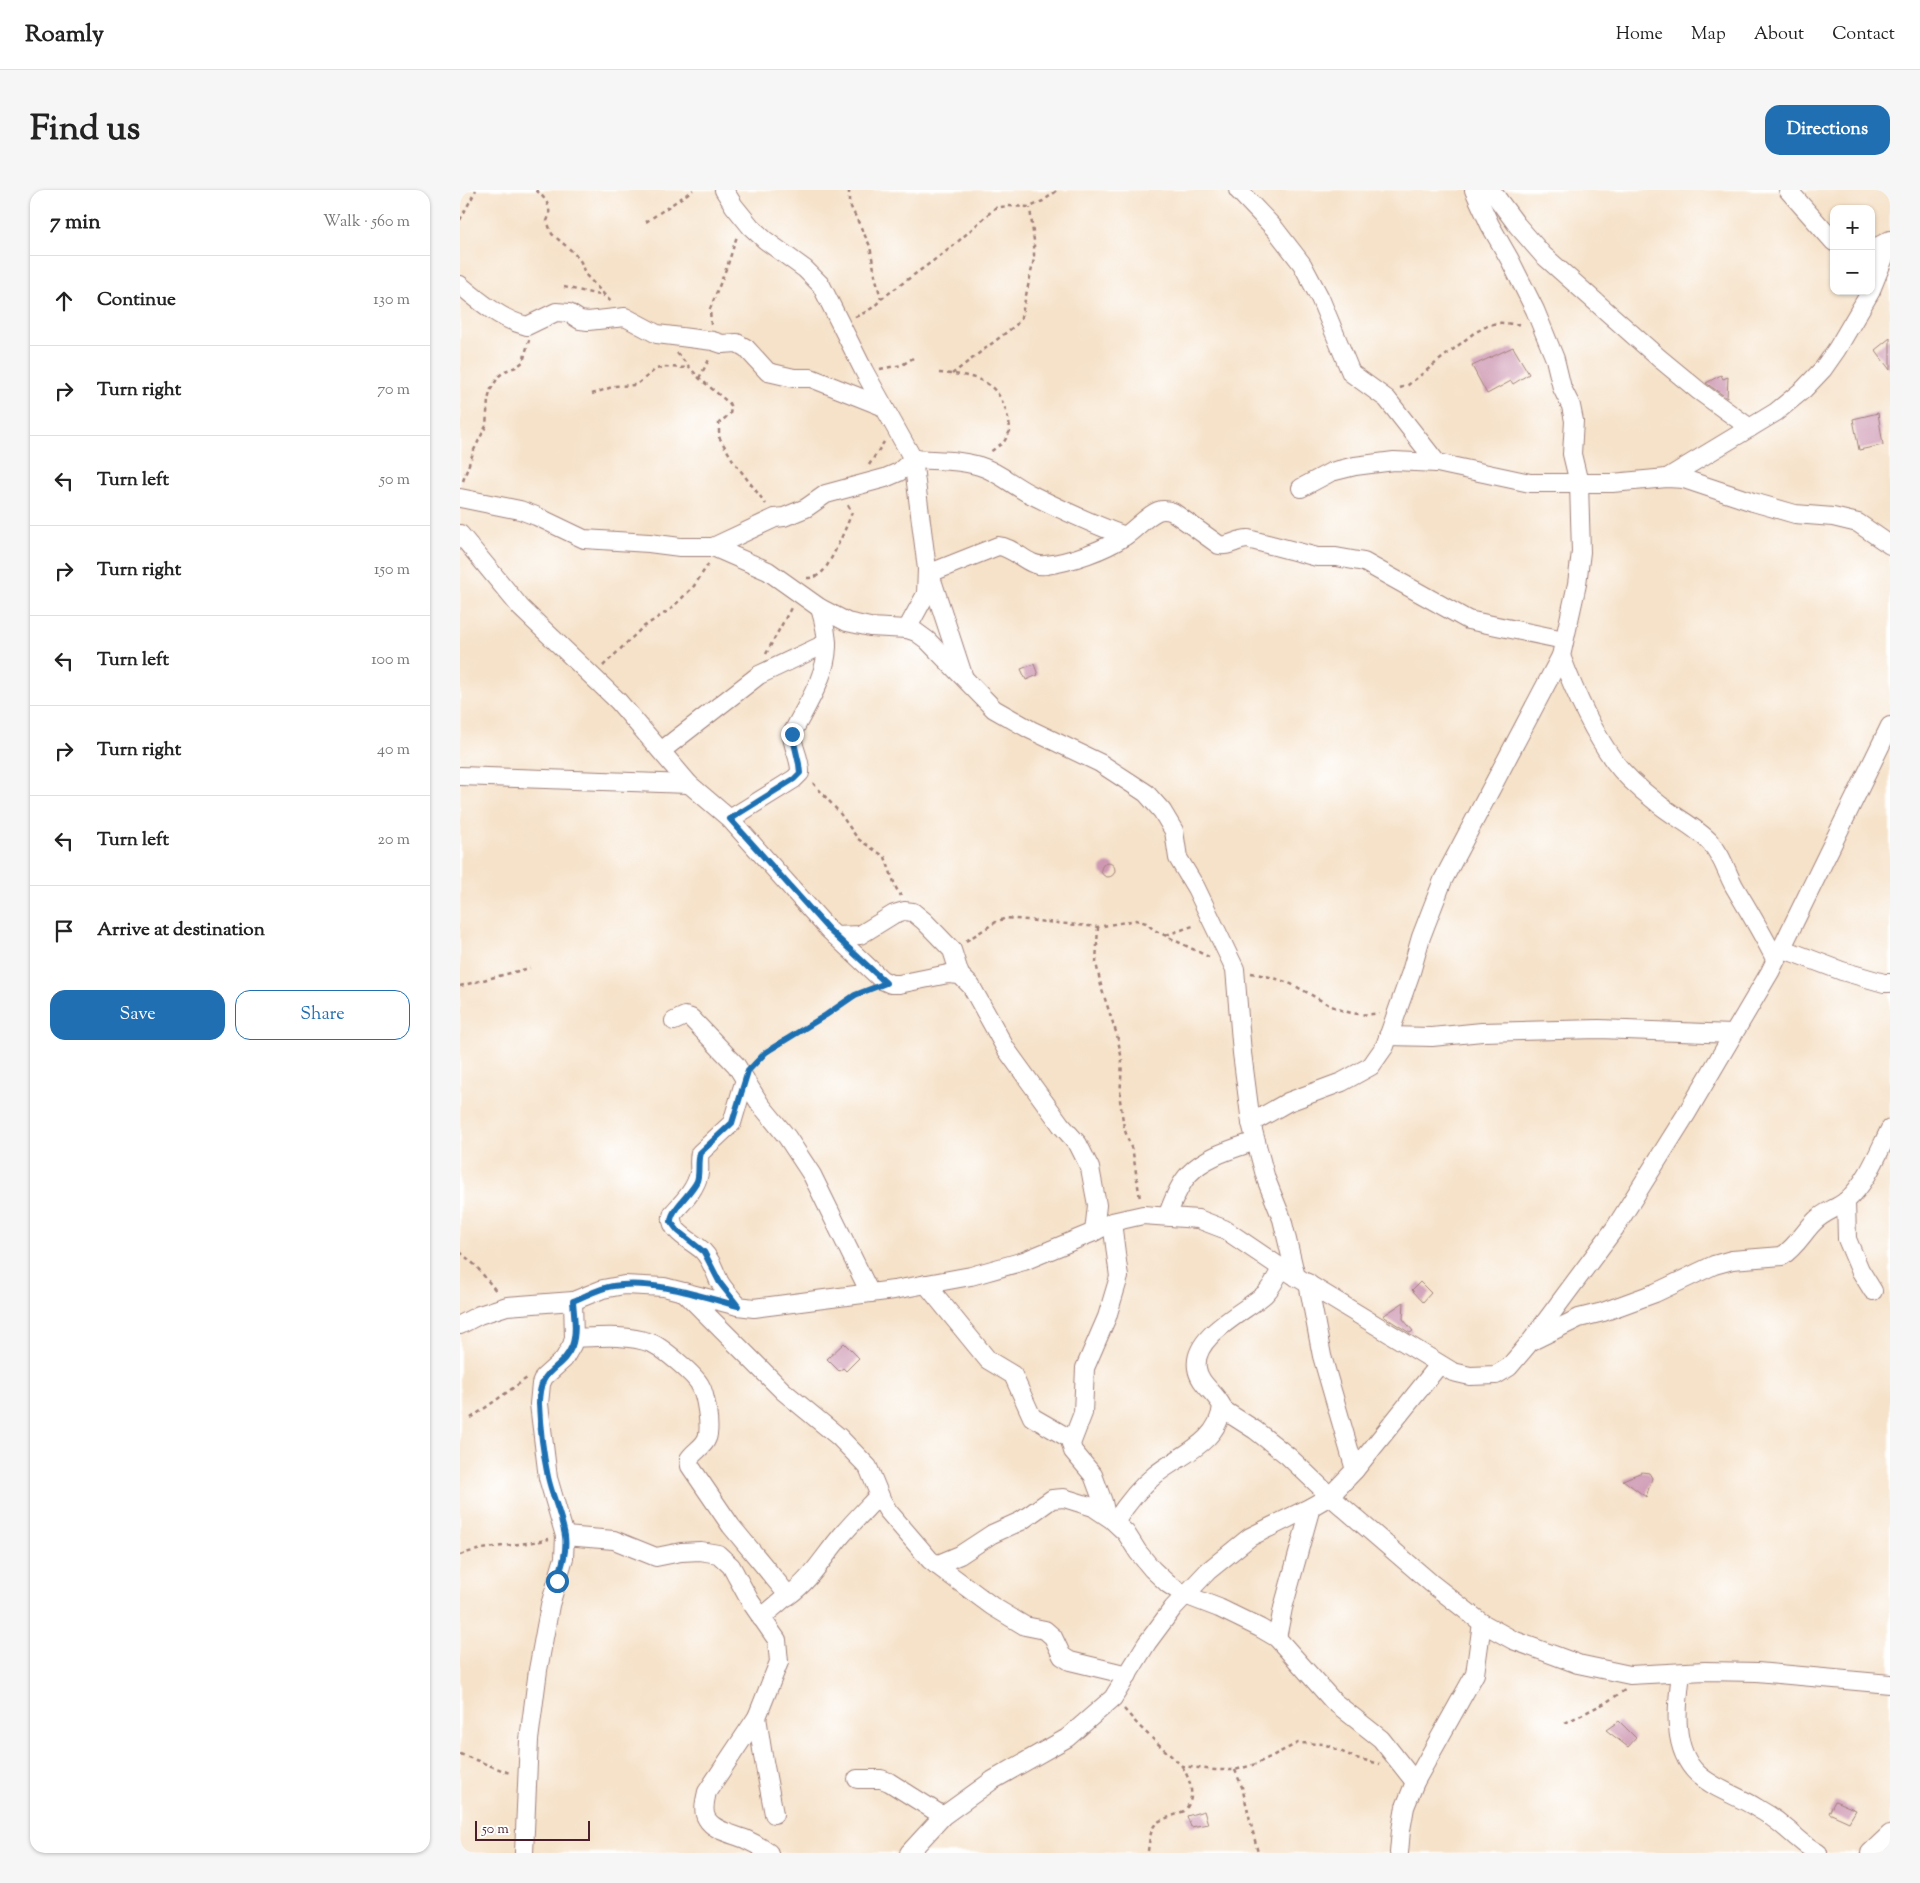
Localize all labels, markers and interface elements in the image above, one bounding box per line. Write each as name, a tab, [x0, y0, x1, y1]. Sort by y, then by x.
text: Roamly	[25, 18, 104, 52]
text: Home	[1616, 22, 1663, 48]
text: Map	[1691, 22, 1726, 48]
text: About	[1754, 22, 1804, 48]
text: Contact	[1832, 22, 1895, 48]
text: Find us	[30, 105, 140, 156]
button: Directions	[1765, 105, 1890, 155]
map controls	[1830, 205, 1875, 295]
button: +	[1830, 205, 1875, 250]
text: 7 min	[50, 208, 101, 238]
text: Walk · 560 m	[323, 211, 410, 234]
button: −	[1830, 250, 1875, 295]
icon: ahead	[50, 287, 78, 315]
text: Continue	[97, 287, 176, 314]
text: 130 m	[373, 289, 410, 312]
icon: right	[50, 377, 78, 405]
text: Turn right	[97, 377, 181, 404]
text: 70 m	[377, 379, 410, 402]
icon: left	[50, 467, 78, 495]
text: Turn left	[97, 467, 169, 494]
text: 50 m	[379, 469, 410, 492]
icon: right	[50, 557, 78, 585]
text: Turn right	[97, 557, 181, 584]
text: 150 m	[374, 559, 410, 582]
icon: left	[50, 647, 78, 675]
text: Turn left	[97, 647, 169, 674]
text: 100 m	[371, 649, 410, 672]
route end	[781, 723, 804, 746]
icon: right	[50, 737, 78, 765]
text: Turn right	[97, 737, 181, 764]
text: 40 m	[377, 739, 410, 762]
icon: left	[50, 827, 78, 855]
text: Turn left	[97, 827, 169, 854]
text: 20 m	[377, 829, 410, 852]
icon: arrive	[50, 917, 78, 945]
text: Arrive at destination	[97, 917, 265, 944]
button: Save	[50, 990, 225, 1040]
button: Share	[235, 990, 410, 1040]
route start	[546, 1570, 569, 1593]
scale bar	[475, 1818, 590, 1841]
text: 50 m	[482, 1820, 509, 1840]

